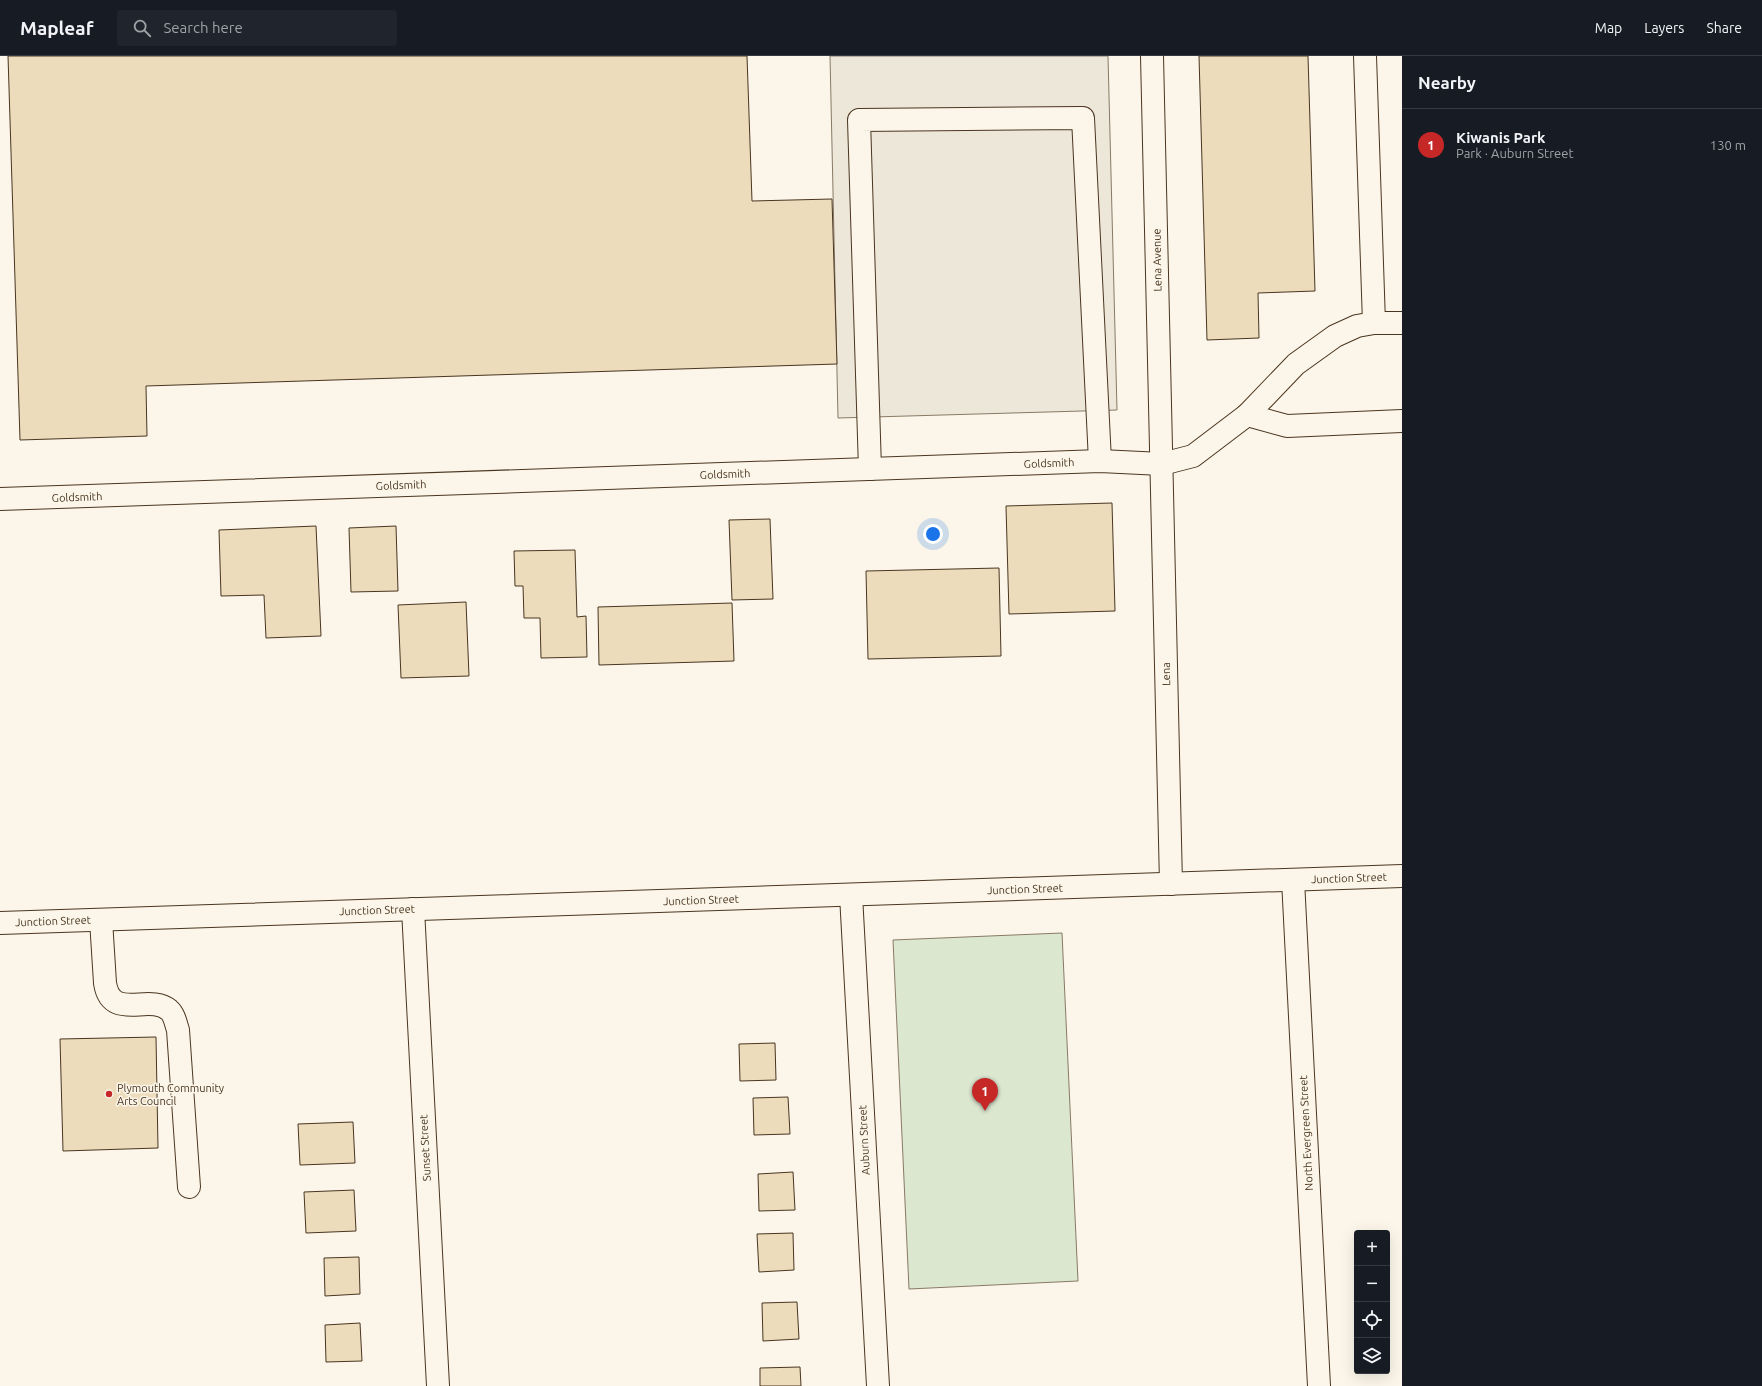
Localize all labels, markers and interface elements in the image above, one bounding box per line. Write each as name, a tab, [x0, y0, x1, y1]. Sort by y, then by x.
search box	[117, 10, 397, 46]
text: Mapleaf	[20, 17, 93, 39]
icon: search	[131, 17, 153, 39]
text: Search here	[163, 19, 243, 36]
text: Map	[1595, 20, 1622, 36]
text: Layers	[1644, 20, 1684, 36]
text: Share	[1706, 20, 1742, 36]
text: Nearby	[1418, 73, 1476, 92]
text: Kiwanis Park	[1456, 129, 1546, 146]
text: 1	[1427, 138, 1435, 152]
text: 130 m	[1710, 138, 1746, 152]
text: Park · Auburn Street	[1456, 146, 1574, 160]
street label: Lena Avenue	[1150, 228, 1164, 292]
street label: Goldsmith	[1024, 456, 1074, 470]
street label: Goldsmith	[700, 467, 750, 481]
street label: Goldsmith	[376, 478, 426, 492]
street label: Goldsmith	[52, 490, 102, 504]
your location	[923, 524, 943, 544]
street label: Lena	[1160, 662, 1172, 686]
street label: Junction Street	[1311, 871, 1388, 885]
street label: Junction Street	[987, 882, 1064, 896]
street label: Junction Street	[663, 893, 740, 907]
street label: Junction Street	[339, 903, 416, 917]
street label: Junction Street	[15, 914, 92, 928]
street label: North Evergreen Street	[1297, 1074, 1315, 1191]
pin: 1	[972, 1078, 998, 1111]
place label: Plymouth Community Arts Council	[117, 1082, 225, 1107]
marker: Plymouth Community Arts Council	[104, 1089, 114, 1099]
street label: Auburn Street	[856, 1104, 872, 1175]
street label: Sunset Street	[417, 1114, 433, 1182]
map controls	[1354, 1230, 1390, 1374]
button: +	[1354, 1230, 1390, 1266]
button: −	[1354, 1266, 1390, 1302]
button: locate	[1354, 1302, 1390, 1338]
button: layers	[1354, 1338, 1390, 1374]

